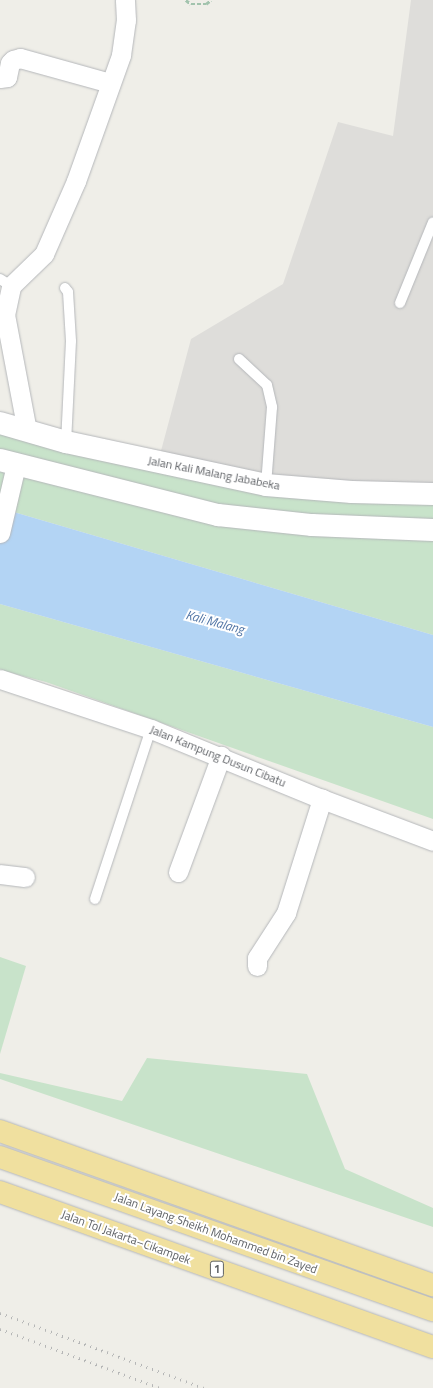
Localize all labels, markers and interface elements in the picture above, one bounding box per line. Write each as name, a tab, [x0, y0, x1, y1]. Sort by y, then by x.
street label: Jalan Kali Malang Jababeka	[147, 453, 281, 493]
water label: Kali Malang	[184, 607, 246, 637]
street label: Jalan Kampung Dusun Cibatu	[148, 722, 288, 790]
street label: Jalan Layang Sheikh Mohammed bin Zayed	[113, 1189, 319, 1277]
street label: Jalan Tol Jakarta–Cikampek	[59, 1207, 193, 1267]
road number: 1	[209, 1260, 225, 1278]

